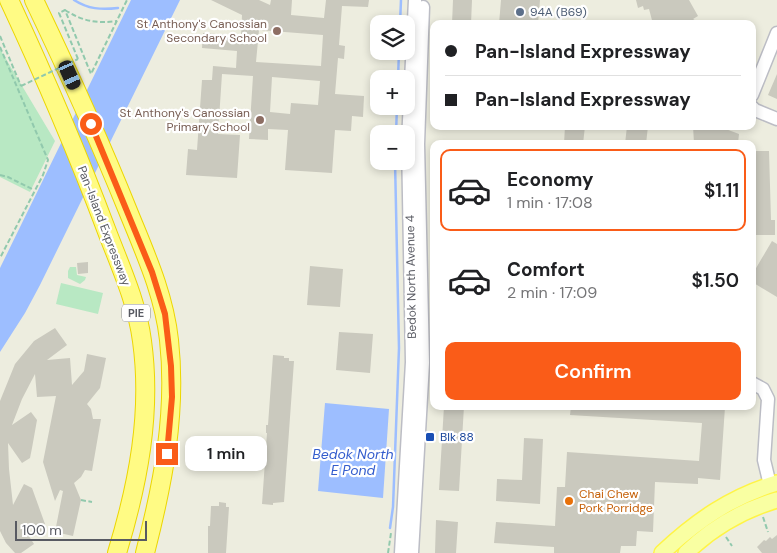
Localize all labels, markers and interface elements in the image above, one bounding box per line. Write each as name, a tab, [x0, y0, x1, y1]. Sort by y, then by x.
place label: 94A (B69)	[530, 4, 587, 20]
marker: 94A (B69)	[514, 6, 526, 18]
map controls	[370, 15, 415, 170]
button: layers	[370, 15, 415, 60]
place label: St Anthony's Canossian Secondary School	[137, 16, 267, 46]
marker: St Anthony's Canossian Secondary School	[271, 25, 283, 37]
text: Pan-Island Expressway	[475, 39, 691, 64]
car	[57, 58, 82, 92]
button: +	[370, 70, 415, 115]
text: Pan-Island Expressway	[475, 87, 691, 112]
place label: St Anthony's Canossian Primary School	[120, 105, 250, 135]
route start	[80, 113, 102, 135]
marker: St Anthony's Canossian Primary School	[254, 114, 266, 126]
button: −	[370, 125, 415, 170]
street label: Pan-Island Expressway	[74, 164, 134, 289]
text: Economy	[507, 167, 594, 192]
icon: car	[447, 168, 492, 213]
text: $1.11	[704, 178, 739, 203]
text: 1 min · 17:08	[507, 192, 593, 213]
street label: Bedok North Avenue 4	[402, 215, 420, 339]
text: Comfort	[507, 257, 585, 282]
icon: car	[447, 258, 492, 303]
text: $1.50	[692, 268, 739, 293]
text: 2 min · 17:09	[507, 282, 597, 303]
road number: PIE	[122, 304, 150, 322]
button: Confirm	[445, 342, 741, 400]
place label: Blk 88	[440, 429, 474, 445]
marker: Blk 88	[424, 431, 436, 443]
callout: 1 min	[184, 436, 267, 472]
route end	[156, 443, 178, 465]
text: 1 min	[207, 443, 245, 464]
water label: Bedok North E Pond	[312, 445, 394, 479]
place label: Chai Chew Pork Porridge	[579, 486, 653, 516]
marker: Chai Chew Pork Porridge	[563, 495, 575, 507]
scale bar	[15, 518, 148, 541]
text: 100 m	[22, 521, 62, 539]

